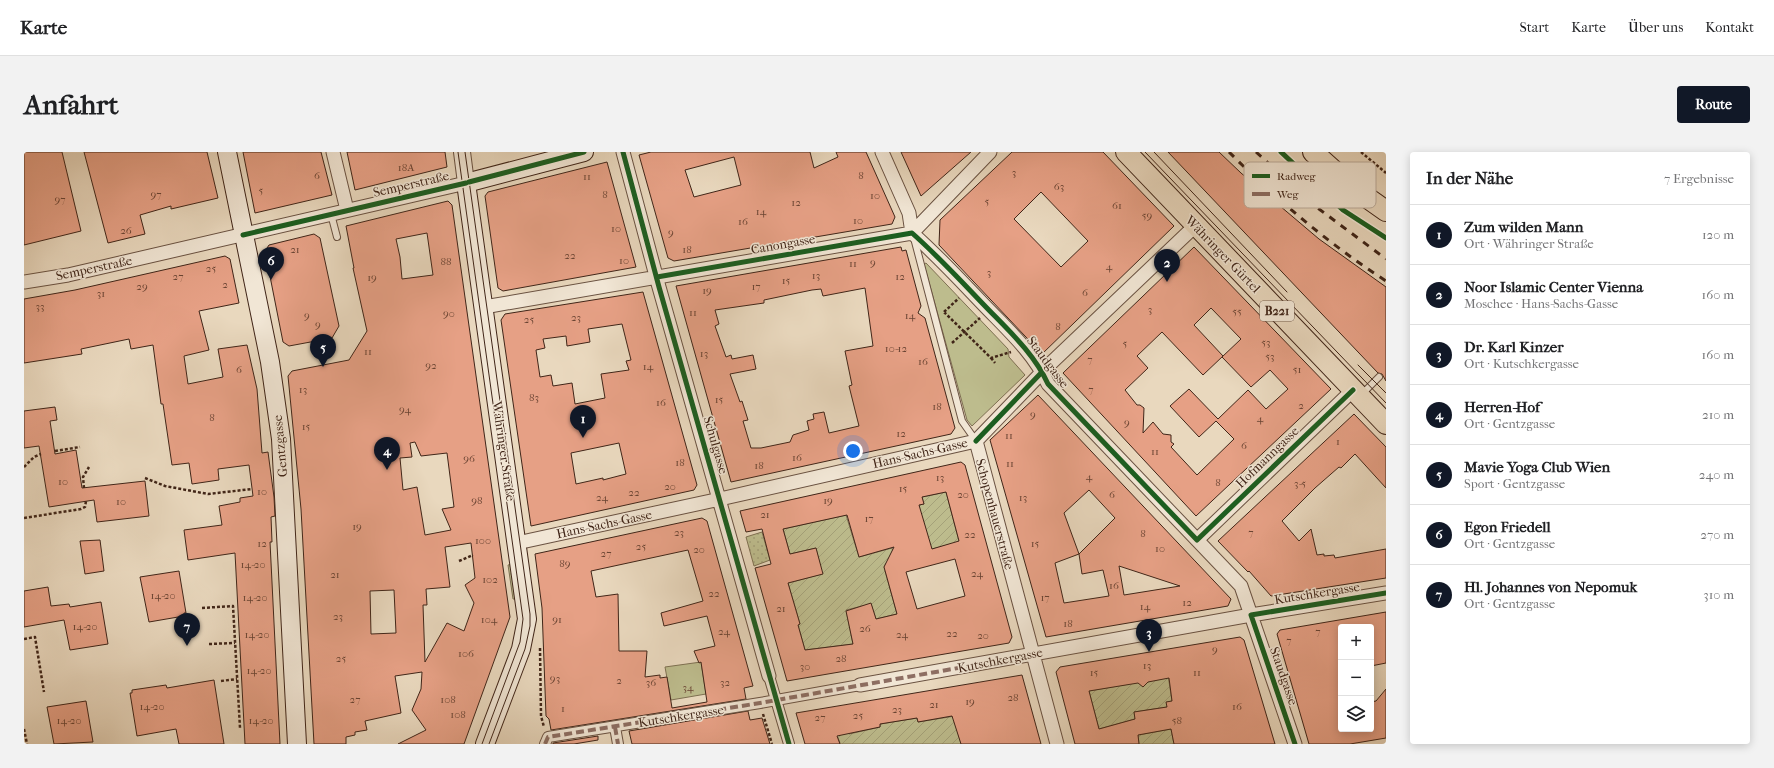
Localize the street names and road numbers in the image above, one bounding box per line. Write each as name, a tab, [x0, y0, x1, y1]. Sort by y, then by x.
street label: Semperstraße	[372, 168, 451, 200]
street label: Währinger Gürtel	[1182, 212, 1264, 296]
street label: Canongasse	[750, 231, 817, 257]
street label: Semperstraße	[55, 252, 134, 283]
road number: B221	[1260, 301, 1294, 321]
street label: Staudgasse	[1024, 333, 1073, 391]
street label: Währinger Straße	[489, 399, 519, 503]
street label: Gentzgasse	[270, 414, 290, 478]
street label: Schulgasse	[701, 414, 732, 476]
street label: Hofmanngasse	[1232, 423, 1302, 491]
street label: Hans-Sachs-Gasse	[871, 435, 970, 471]
street label: Schopenhauerstraße	[973, 457, 1017, 572]
street label: Hans-Sachs-Gasse	[555, 506, 654, 541]
street label: Kutschkergasse	[1273, 579, 1361, 607]
street label: Kutschkergasse	[956, 644, 1044, 676]
street label: Staudgasse	[1267, 645, 1301, 708]
street label: Kutschkergasse	[637, 702, 725, 730]

